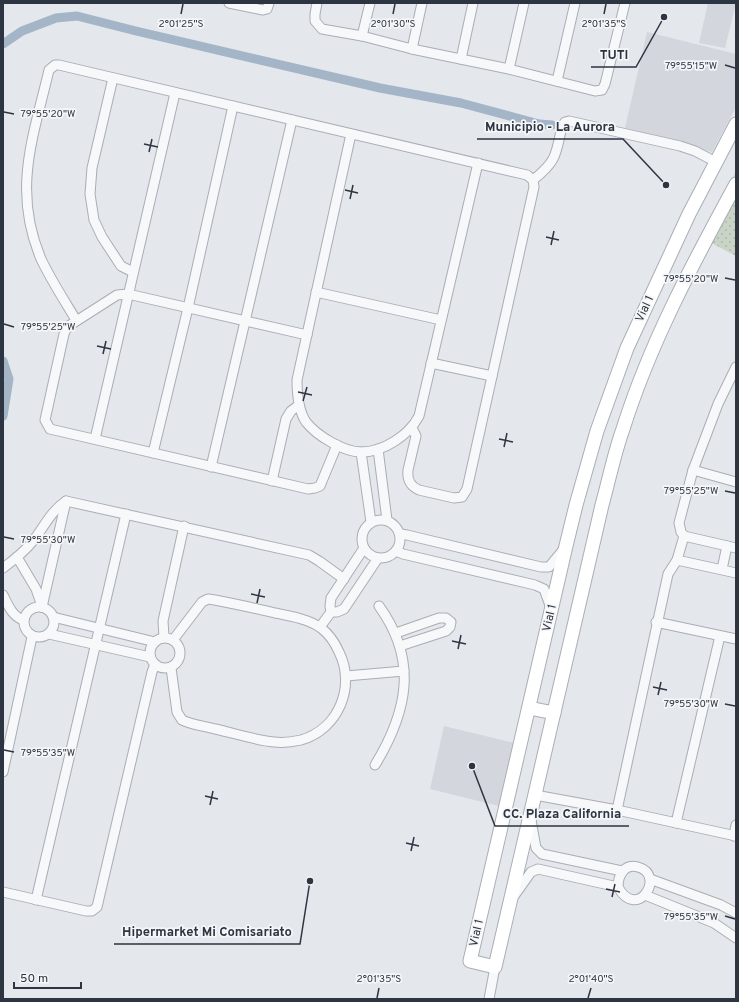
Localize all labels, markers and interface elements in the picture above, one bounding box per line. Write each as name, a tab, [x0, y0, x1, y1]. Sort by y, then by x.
text: 2°01'25"S	[159, 18, 203, 31]
text: 2°01'30"S	[371, 18, 415, 31]
text: 2°01'35"S	[582, 18, 626, 31]
callout: TUTI	[591, 42, 636, 67]
text: TUTI	[600, 48, 628, 64]
text: 79°55'15"W	[665, 60, 717, 73]
text: 79°55'20"W	[21, 108, 75, 121]
callout: Municipio - La Aurora	[477, 114, 623, 139]
text: Municipio - La Aurora	[485, 120, 615, 136]
text: 79°55'20"W	[664, 273, 718, 286]
street label: Vial 1	[632, 293, 658, 325]
text: 79°55'25"W	[21, 321, 75, 334]
text: 79°55'25"W	[664, 485, 718, 498]
text: 79°55'30"W	[21, 534, 75, 547]
street label: Vial 1	[539, 603, 561, 633]
text: 79°55'30"W	[664, 698, 718, 711]
text: 79°55'35"W	[21, 747, 75, 760]
callout: CC. Plaza California	[495, 801, 629, 826]
text: CC. Plaza California	[503, 807, 621, 823]
text: 79°55'35"W	[664, 911, 718, 924]
street label: Vial 1	[466, 918, 488, 948]
callout: Hipermarket Mi Comisariato	[114, 919, 300, 944]
text: Hipermarket Mi Comisariato	[122, 925, 292, 941]
scale bar	[14, 964, 81, 990]
text: 50 m	[20, 971, 48, 987]
text: 2°01'35"S	[357, 973, 401, 986]
text: 2°01'40"S	[568, 973, 614, 986]

